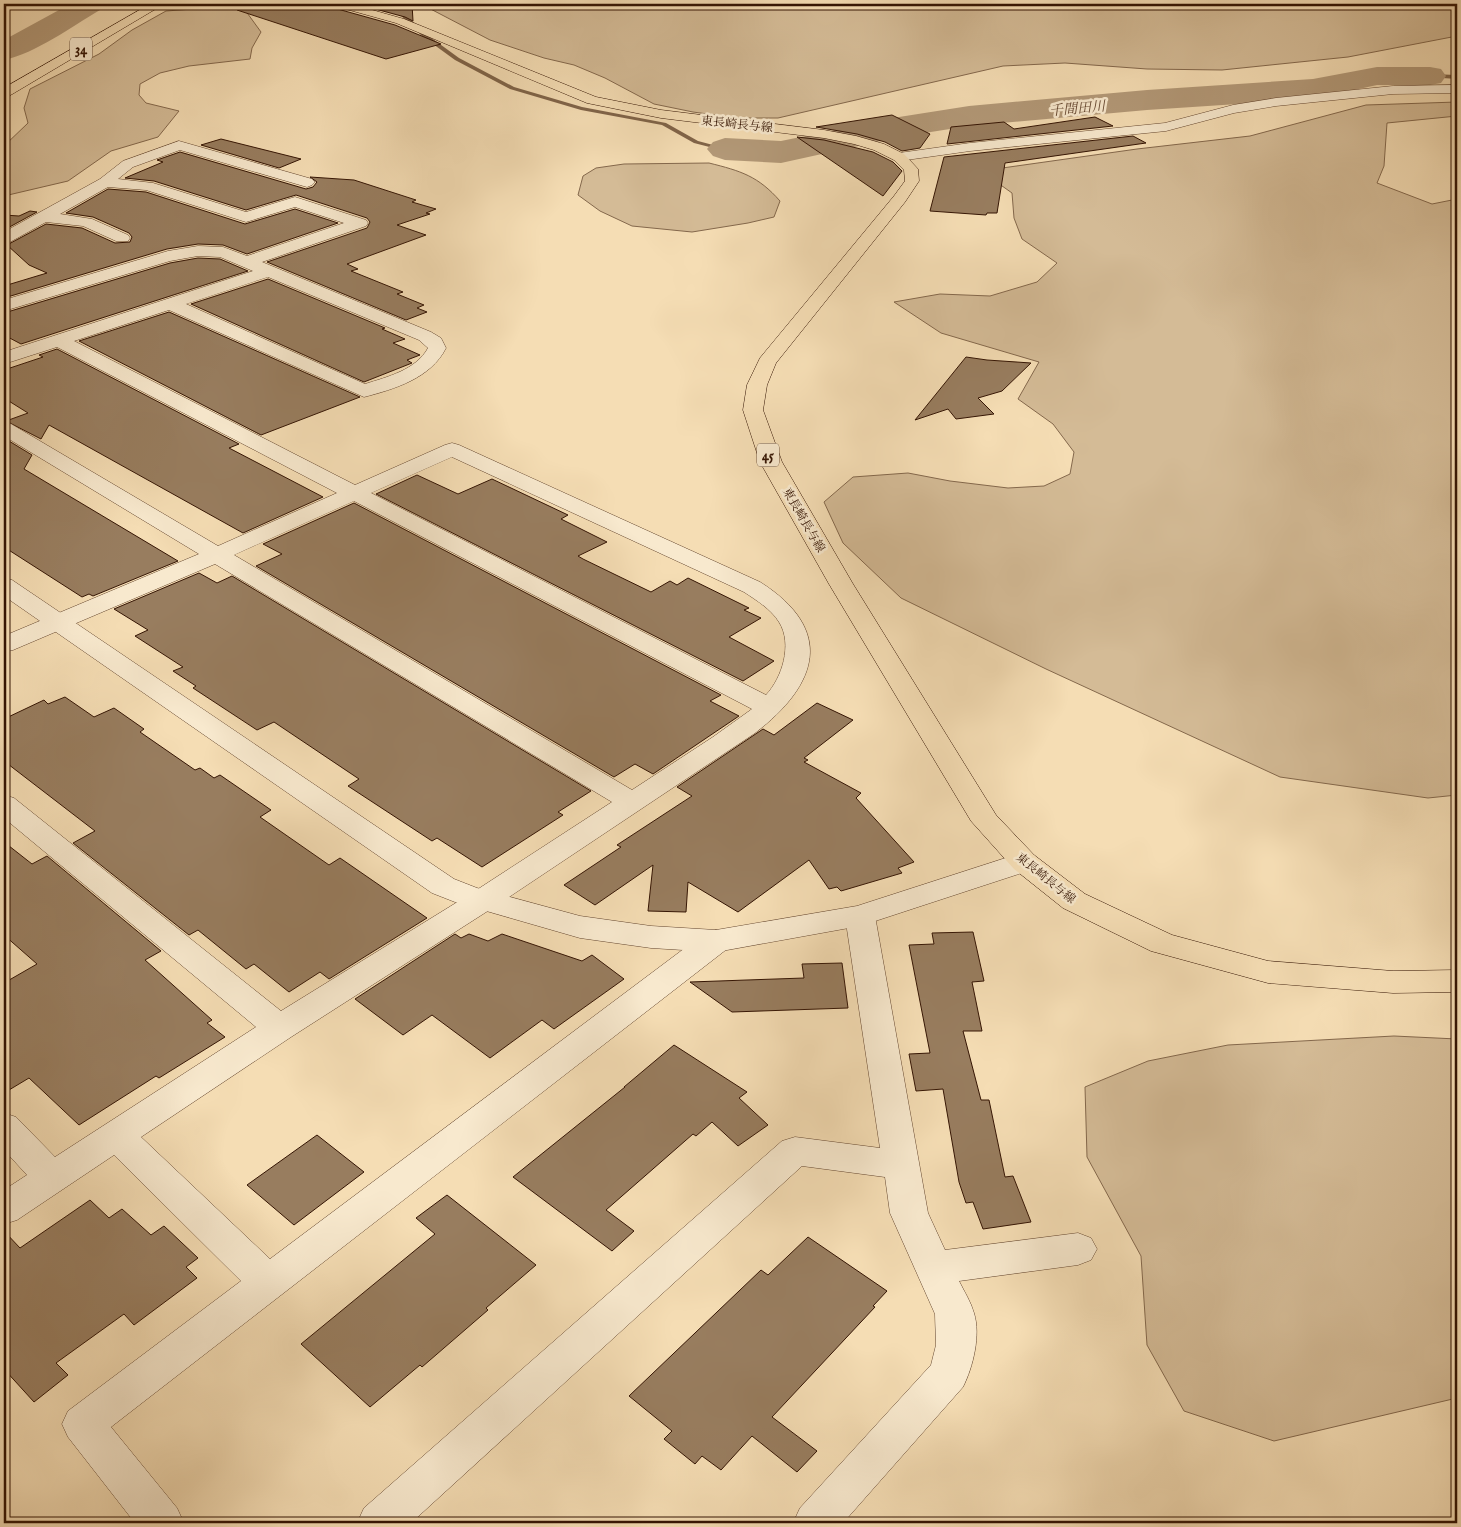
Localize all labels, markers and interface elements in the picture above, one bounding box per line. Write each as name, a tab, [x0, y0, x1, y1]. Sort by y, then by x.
road number: 34	[70, 38, 92, 61]
water label: 千間田川	[1048, 97, 1108, 120]
street label: 東長崎長与線	[700, 113, 774, 136]
road number: 45	[757, 444, 779, 466]
street label: 東長崎長与線	[779, 485, 828, 555]
street label: 東長崎長与線	[1013, 850, 1078, 907]

